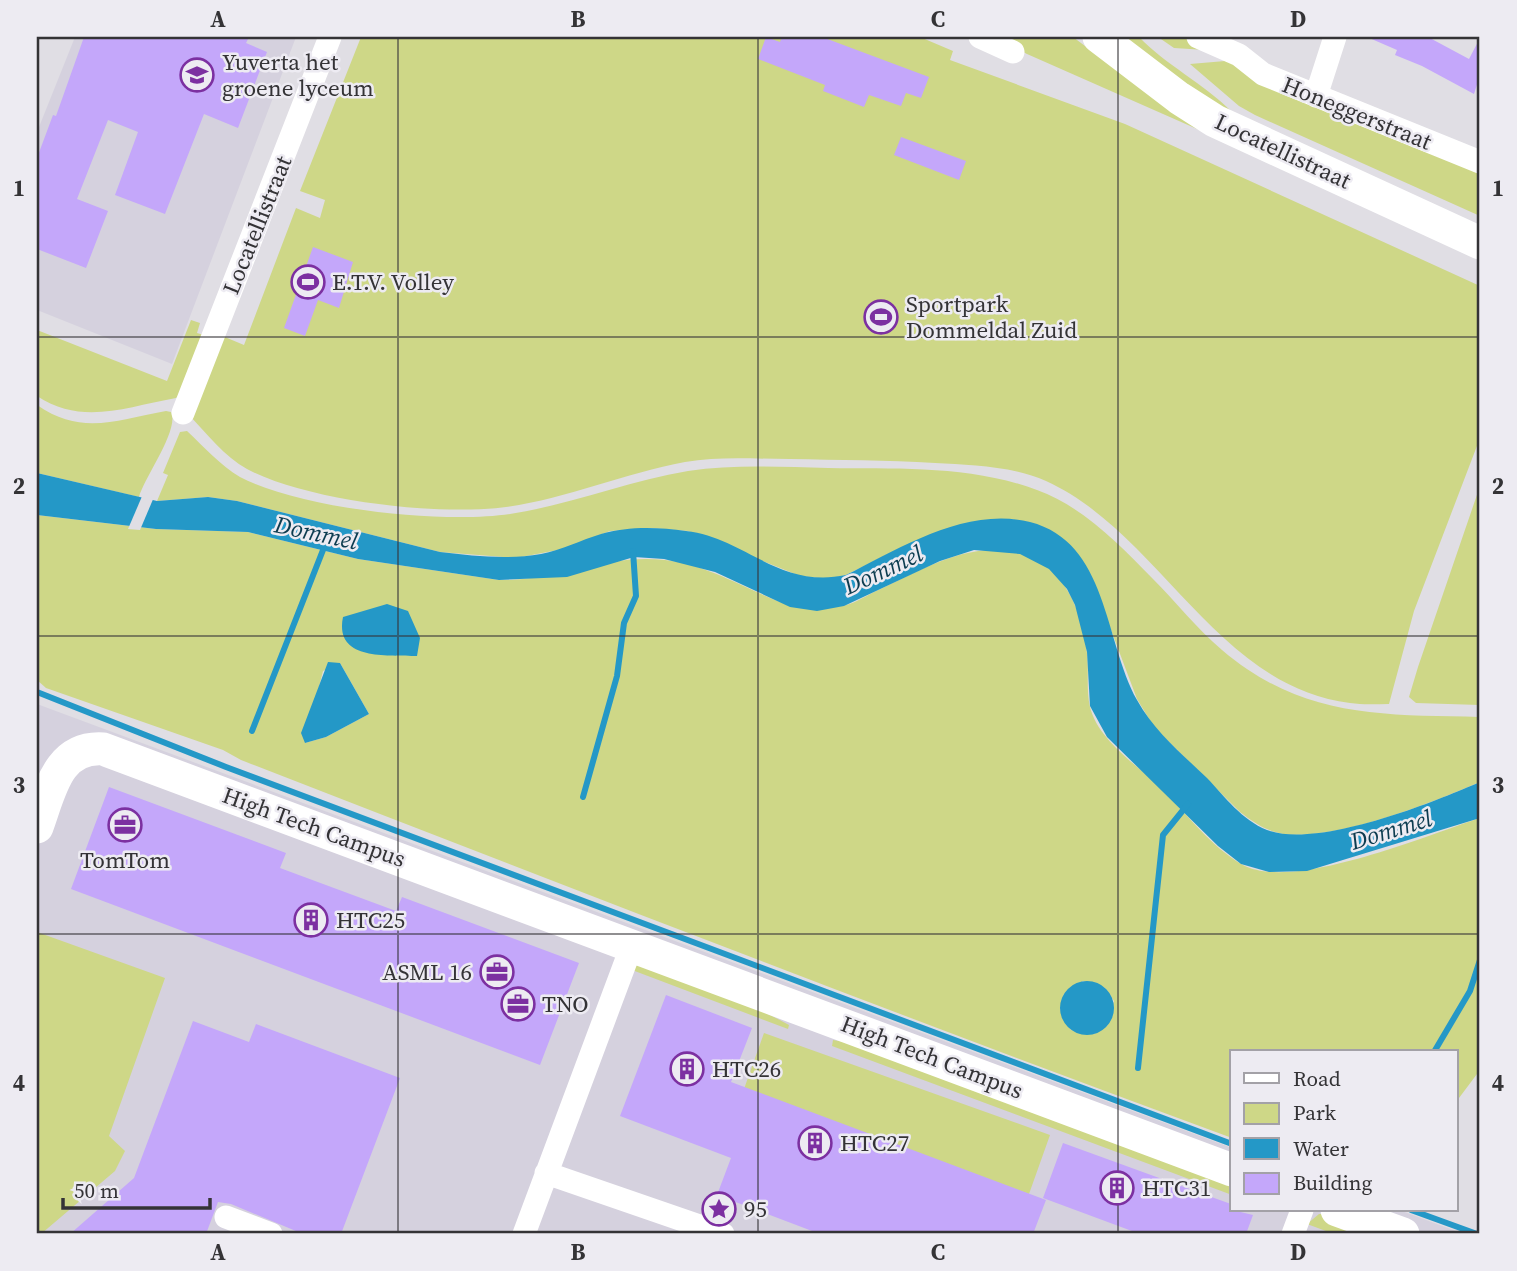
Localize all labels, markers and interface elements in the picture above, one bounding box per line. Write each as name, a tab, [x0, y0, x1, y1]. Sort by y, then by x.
text: A	[210, 3, 226, 35]
text: B	[571, 3, 586, 35]
text: C	[931, 3, 945, 35]
text: D	[1290, 3, 1306, 35]
place label: Yuverta het groene lyceum	[222, 46, 374, 104]
school or university icon: Yuverta het groene lyceum	[178, 56, 216, 94]
street label: Honeggerstraat	[1278, 68, 1437, 158]
street label: Locatellistraat	[1210, 106, 1357, 197]
street label: Locatellistraat	[215, 151, 299, 299]
text: 1	[13, 172, 25, 204]
text: 1	[1492, 172, 1504, 204]
sports icon: E.T.V. Volley	[289, 263, 327, 301]
place label: E.T.V. Volley	[332, 266, 454, 298]
place label: Sportpark Dommeldal Zuid	[906, 288, 1077, 346]
sports icon: Sportpark Dommeldal Zuid	[862, 298, 900, 336]
text: 2	[13, 470, 25, 502]
text: 2	[1492, 470, 1504, 502]
water label: Dommel	[271, 507, 361, 557]
water label: Dommel	[837, 537, 928, 603]
text: 3	[13, 769, 25, 801]
text: 3	[1492, 769, 1504, 801]
street label: High Tech Campus	[218, 779, 410, 875]
water label: Dommel	[1345, 801, 1436, 858]
office icon: TomTom	[106, 806, 144, 844]
place label: TomTom	[80, 844, 170, 876]
building icon: HTC25	[292, 901, 330, 939]
place label: HTC25	[336, 904, 405, 936]
office icon: ASML 16	[478, 953, 516, 991]
place label: ASML 16	[382, 956, 472, 988]
office icon: TNO	[499, 985, 537, 1023]
place label: TNO	[542, 988, 589, 1020]
street label: High Tech Campus	[836, 1008, 1028, 1106]
building icon: HTC26	[668, 1050, 706, 1088]
legend	[1230, 1050, 1458, 1212]
place label: HTC26	[712, 1053, 781, 1085]
text: Road	[1293, 1064, 1341, 1093]
text: 4	[13, 1067, 25, 1099]
text: 4	[1492, 1067, 1504, 1099]
text: Park	[1293, 1098, 1337, 1127]
building icon: HTC27	[796, 1124, 834, 1162]
place label: HTC27	[840, 1127, 909, 1159]
text: Water	[1293, 1134, 1349, 1163]
scale bar	[63, 1166, 210, 1210]
text: Building	[1293, 1168, 1372, 1197]
building icon: HTC31	[1098, 1169, 1136, 1207]
place label: HTC31	[1142, 1172, 1211, 1204]
text: 50 m	[74, 1176, 119, 1205]
place icon: 95	[700, 1190, 738, 1228]
place label: 95	[744, 1193, 767, 1225]
text: A	[210, 1236, 226, 1268]
text: B	[571, 1236, 586, 1268]
text: C	[931, 1236, 945, 1268]
text: D	[1290, 1236, 1306, 1268]

